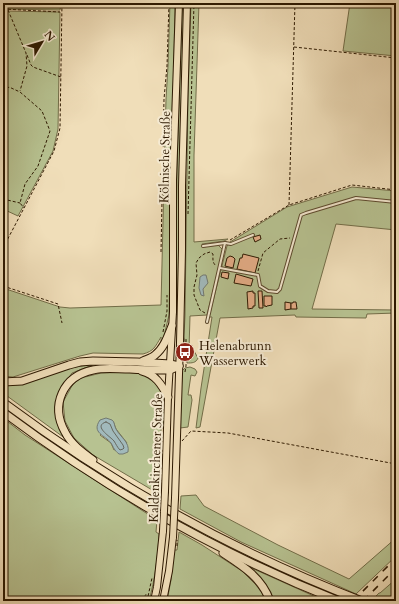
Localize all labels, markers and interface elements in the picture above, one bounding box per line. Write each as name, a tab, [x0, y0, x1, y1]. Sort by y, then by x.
north arrow	[22, 22, 62, 62]
text: N	[41, 28, 59, 45]
street label: Kölnische Straße	[155, 111, 175, 203]
place label: Helenabrunn Wasserwerk	[198, 337, 272, 370]
bus stop icon: Helenabrunn Wasserwerk	[174, 341, 196, 363]
street label: Kaldenkirchener Straße	[145, 393, 167, 523]

